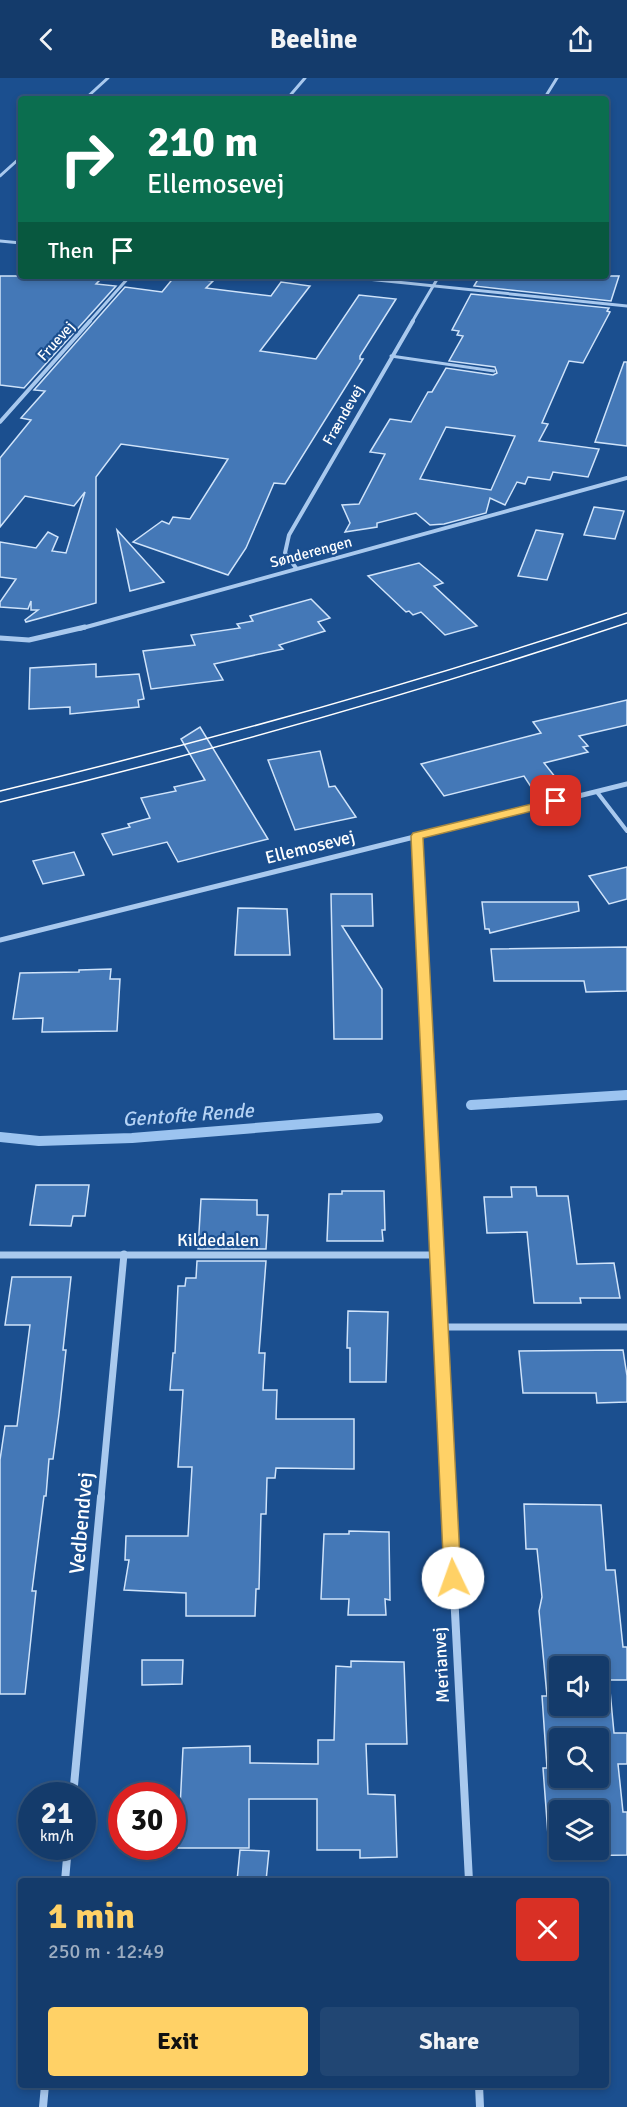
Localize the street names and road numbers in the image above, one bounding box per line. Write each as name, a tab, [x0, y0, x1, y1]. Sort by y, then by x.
street label: Fruevej	[34, 318, 78, 364]
street label: Frændevej	[319, 382, 367, 448]
street label: Sønderengen	[268, 532, 354, 572]
street label: Ellemosevej	[263, 825, 357, 869]
street label: Kildedalen	[177, 1229, 259, 1251]
street label: Vedbendvej	[64, 1471, 98, 1575]
street label: Merianvej	[428, 1626, 454, 1704]

